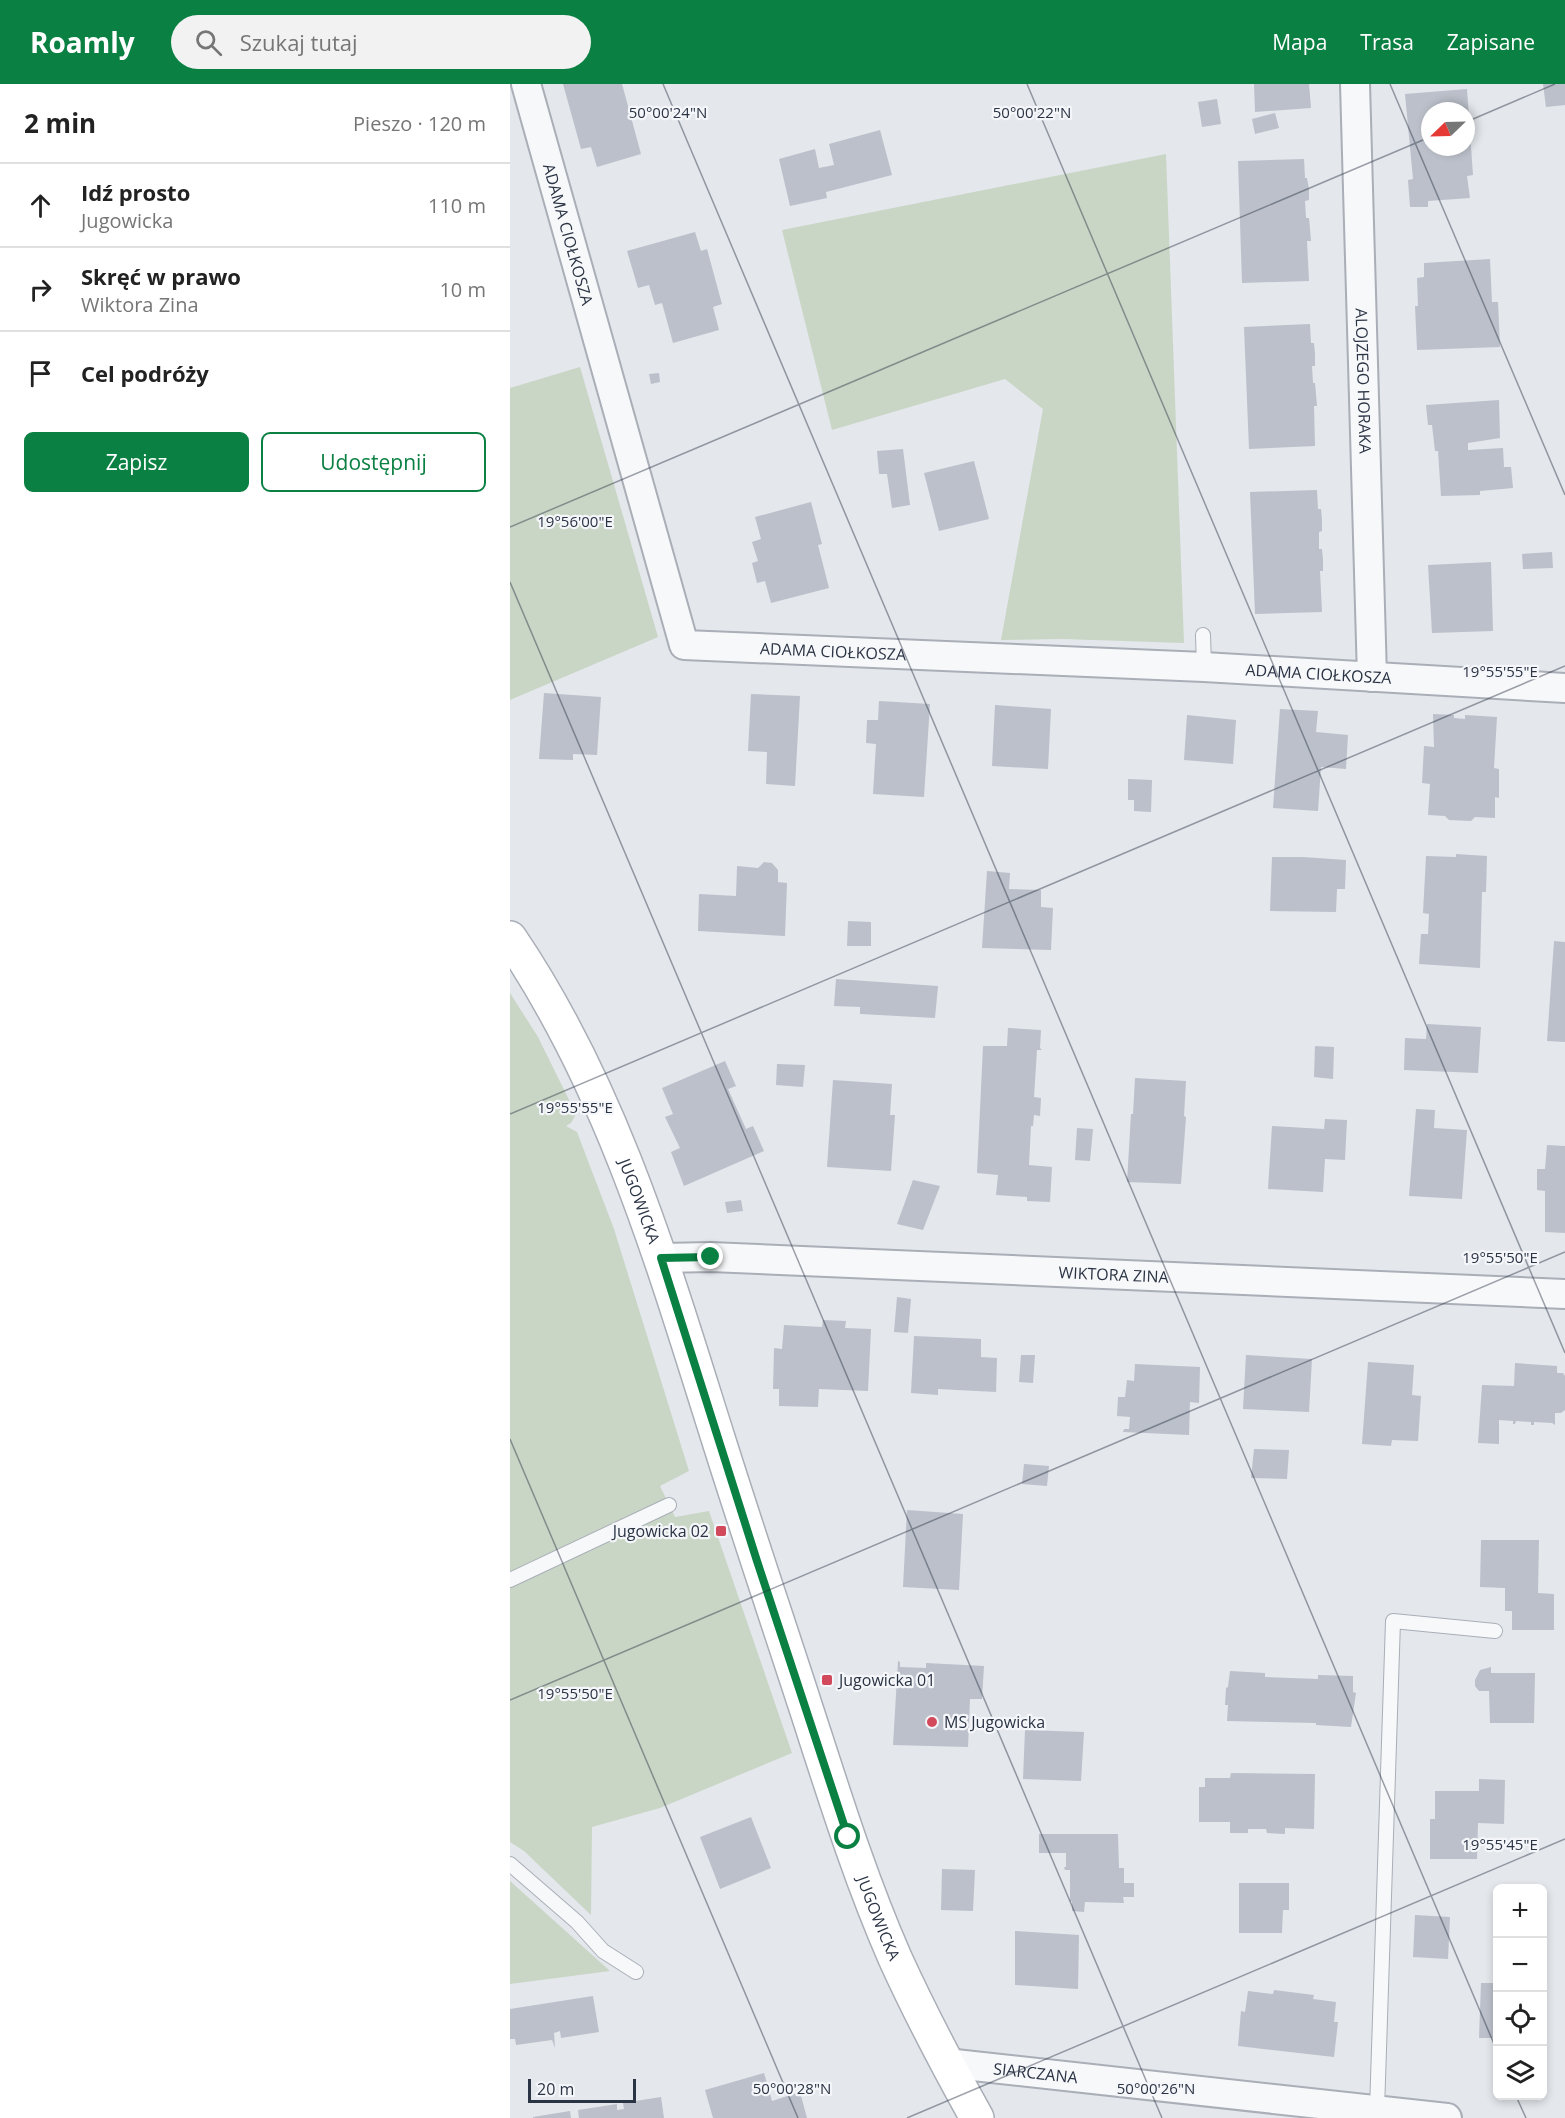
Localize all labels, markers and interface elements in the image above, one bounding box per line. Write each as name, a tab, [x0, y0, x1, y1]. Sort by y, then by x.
search box	[171, 15, 591, 69]
text: Roamly	[30, 23, 135, 61]
icon: search	[192, 26, 225, 59]
text: Szukaj tutaj	[240, 27, 358, 57]
text: Mapa	[1272, 28, 1327, 56]
text: Trasa	[1360, 28, 1414, 56]
text: Zapisane	[1447, 28, 1535, 56]
text: 50°00'24"N	[629, 102, 707, 122]
text: 50°00'22"N	[993, 102, 1071, 122]
north arrow	[1421, 102, 1475, 156]
text: 2 min	[24, 105, 96, 141]
text: Pieszo · 120 m	[353, 110, 486, 137]
street label: ADAMA CIOŁKOSZA	[538, 161, 599, 308]
text: Idź prosto	[81, 177, 190, 207]
icon: ahead	[24, 189, 57, 222]
text: 110 m	[428, 192, 486, 219]
text: Jugowicka	[81, 207, 173, 234]
text: Skręć w prawo	[81, 261, 241, 291]
icon: right	[24, 273, 57, 306]
text: 10 m	[439, 276, 486, 303]
text: Wiktora Zina	[81, 291, 199, 318]
street label: ALOJZEGO HORAKA	[1350, 308, 1377, 455]
icon: arrive	[24, 357, 57, 390]
text: Cel podróży	[81, 358, 209, 388]
button: Zapisz	[24, 432, 249, 492]
button: Udostępnij	[261, 432, 486, 492]
text: 19°56'00"E	[537, 511, 613, 531]
street label: ADAMA CIOŁKOSZA	[760, 637, 907, 665]
street label: ADAMA CIOŁKOSZA	[1245, 658, 1393, 689]
text: 19°55'55"E	[1462, 661, 1538, 681]
text: 19°55'55"E	[537, 1097, 613, 1117]
street label: JUGOWICKA	[613, 1153, 666, 1247]
route end	[697, 1243, 723, 1269]
text: 19°55'50"E	[1462, 1247, 1538, 1267]
street label: WIKTORA ZINA	[1058, 1261, 1170, 1288]
place label: Jugowicka 02	[611, 1520, 709, 1542]
marker: Jugowicka 02	[714, 1524, 728, 1538]
place label: Jugowicka 01	[837, 1669, 935, 1691]
marker: Jugowicka 01	[820, 1673, 834, 1687]
text: 19°55'50"E	[537, 1683, 613, 1703]
place label: MS Jugowicka	[944, 1711, 1045, 1733]
marker: MS Jugowicka	[925, 1715, 939, 1729]
route start	[834, 1823, 860, 1849]
text: 19°55'45"E	[1462, 1834, 1538, 1854]
street label: JUGOWICKA	[851, 1871, 906, 1965]
map controls	[1493, 1884, 1547, 2100]
button: +	[1493, 1884, 1547, 1938]
button: −	[1493, 1938, 1547, 1992]
button: locate	[1493, 1992, 1547, 2046]
button: layers	[1493, 2046, 1547, 2100]
street label: SIARCZANA	[992, 2057, 1080, 2088]
scale bar	[528, 2076, 636, 2104]
text: 20 m	[537, 2078, 574, 2100]
text: 50°00'28"N	[753, 2078, 831, 2098]
text: 50°00'26"N	[1117, 2078, 1195, 2098]

